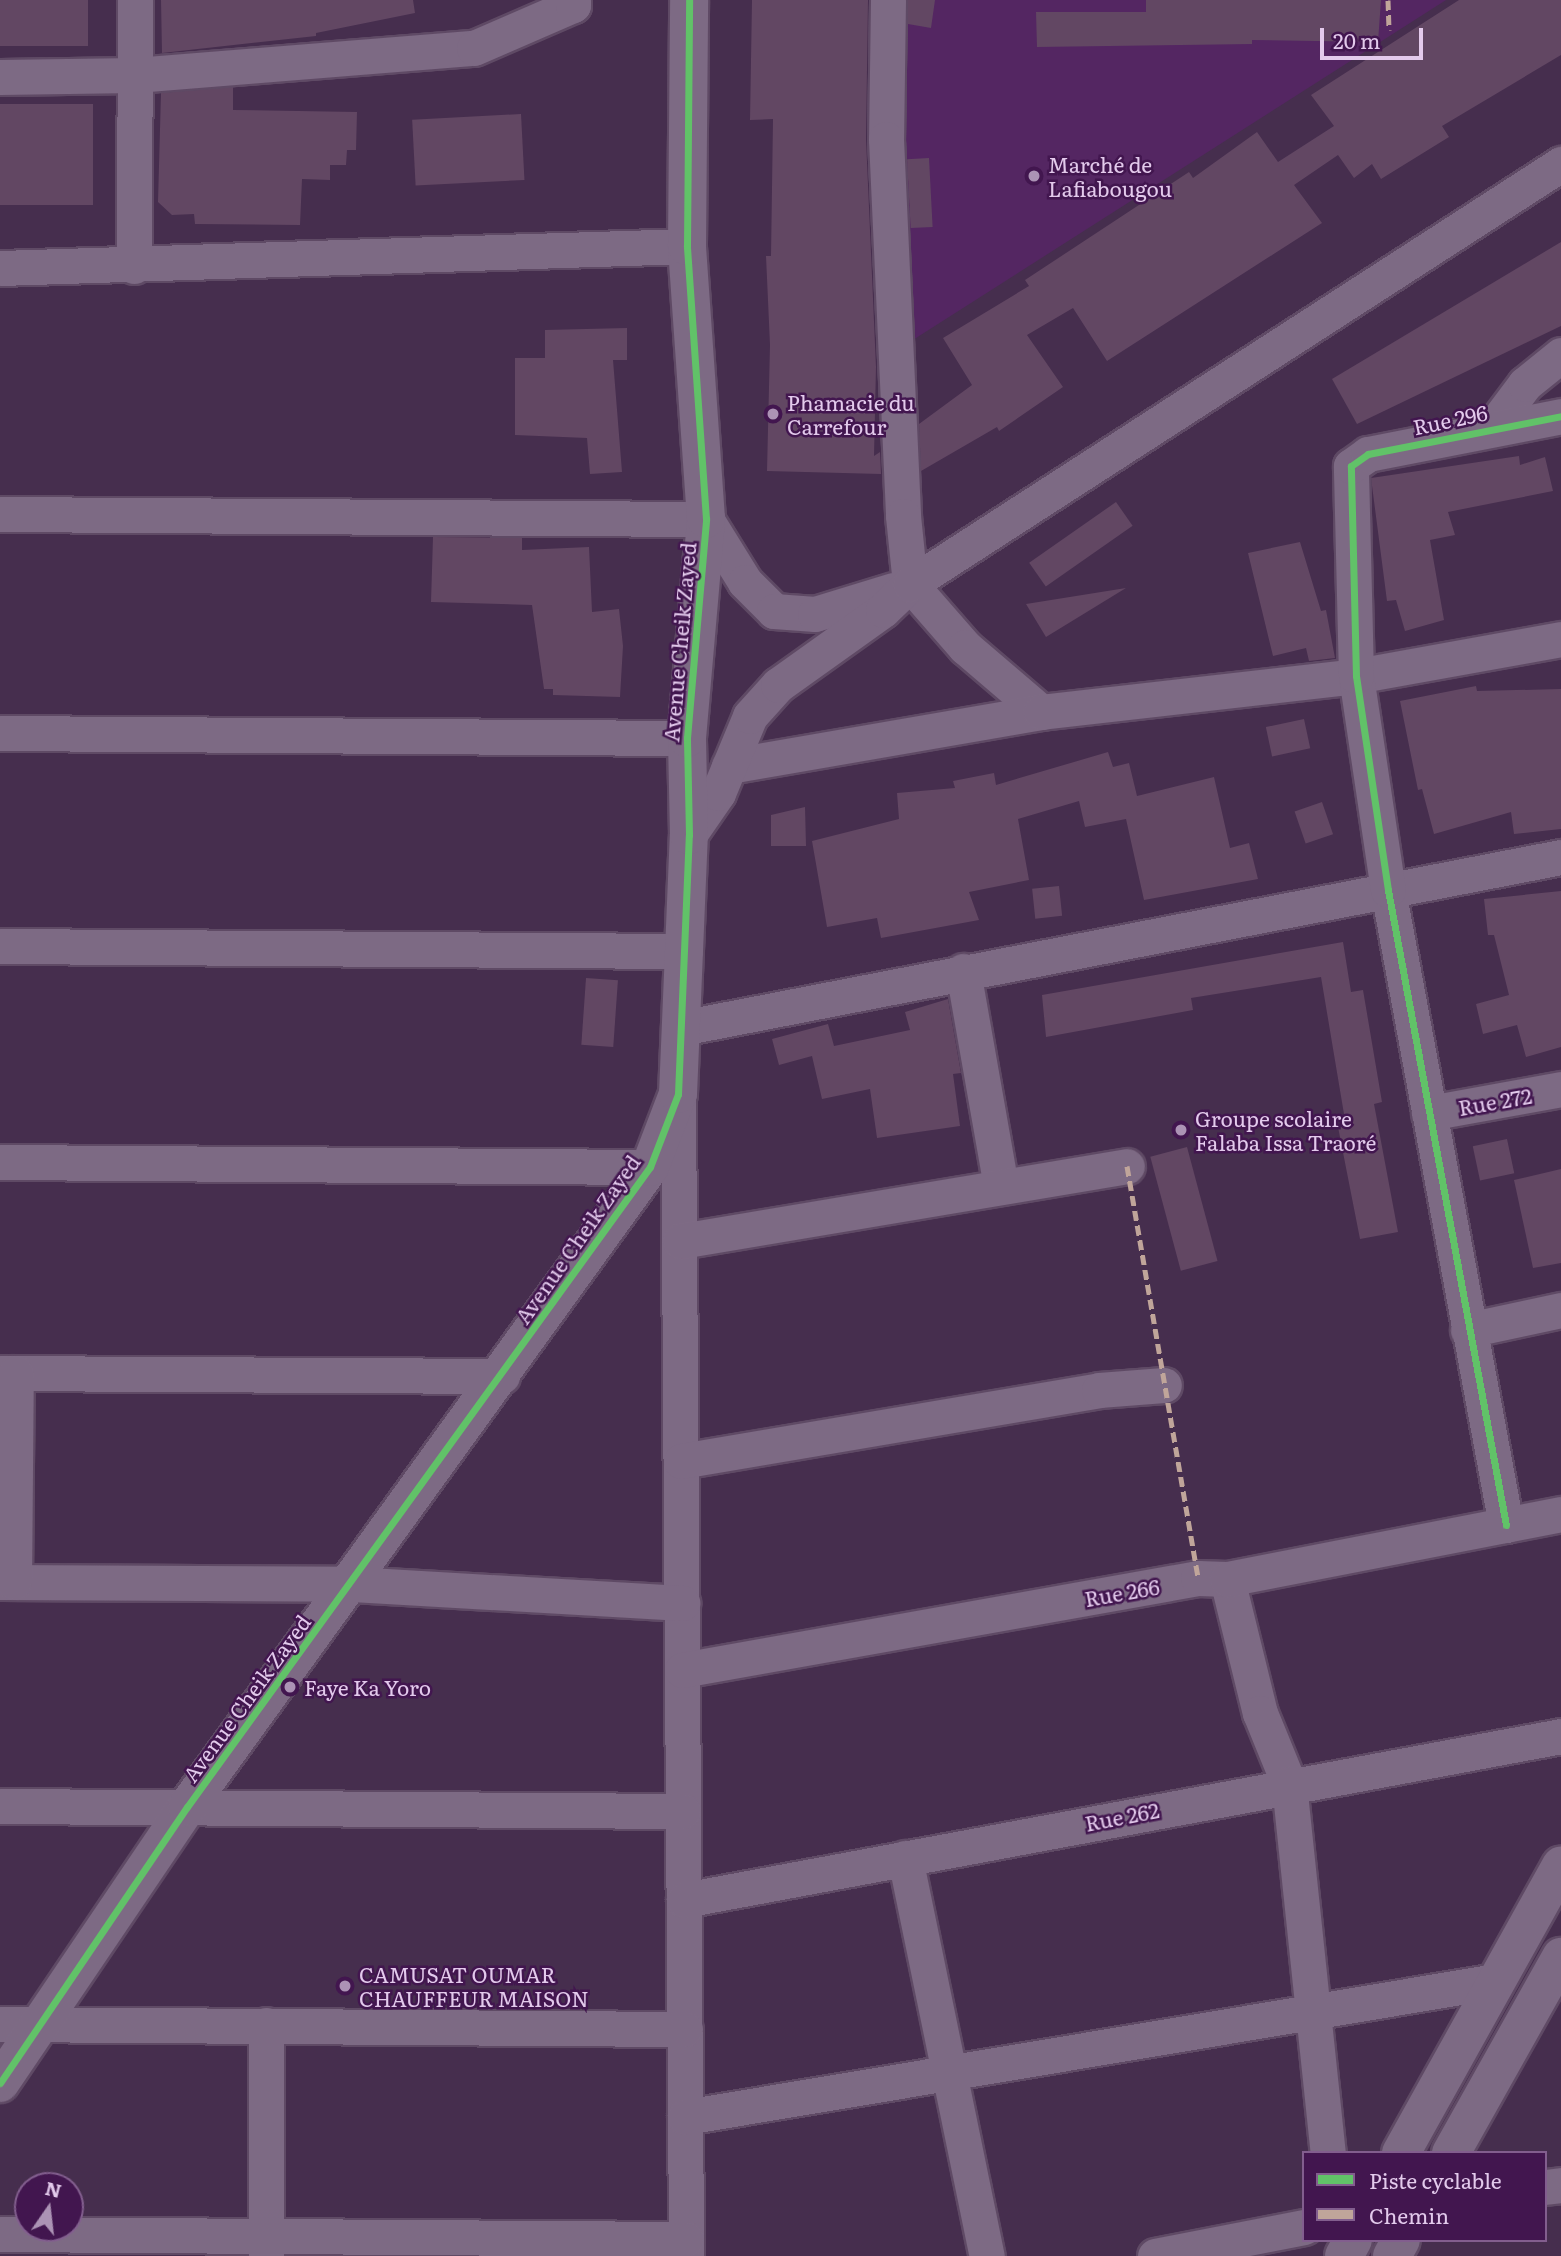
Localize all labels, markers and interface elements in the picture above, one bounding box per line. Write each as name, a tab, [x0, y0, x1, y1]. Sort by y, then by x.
scale bar	[1323, 14, 1426, 58]
text: 20 m	[1333, 24, 1380, 55]
place label: Marché de Lafiabougou	[1048, 151, 1172, 201]
marker: Marché de Lafiabougou	[1026, 168, 1042, 184]
place label: Phamacie du Carrefour	[787, 389, 915, 439]
street label: Rue 296	[1410, 399, 1490, 439]
marker: Phamacie du Carrefour	[765, 406, 781, 422]
street label: Avenue Cheik Zayed	[658, 541, 700, 743]
street label: Rue 272	[1456, 1082, 1534, 1120]
place label: Groupe scolaire Falaba Issa Traoré	[1195, 1105, 1376, 1155]
marker: Groupe scolaire Falaba Issa Traoré	[1173, 1122, 1189, 1138]
street label: Avenue Cheik Zayed	[509, 1150, 645, 1328]
street label: Rue 266	[1082, 1573, 1162, 1611]
street label: Avenue Cheik Zayed	[177, 1610, 315, 1786]
place label: Faye Ka Yoro	[304, 1674, 431, 1700]
marker: Faye Ka Yoro	[282, 1679, 298, 1695]
street label: Rue 262	[1083, 1796, 1161, 1836]
place label: CAMUSAT OUMAR CHAUFFEUR MAISON	[359, 1961, 589, 2011]
marker: CAMUSAT OUMAR CHAUFFEUR MAISON	[337, 1978, 353, 1994]
legend	[1302, 2151, 1547, 2242]
text: Piste cyclable	[1369, 2164, 1502, 2195]
north arrow	[14, 2172, 84, 2242]
text: N	[42, 2173, 65, 2204]
text: Chemin	[1369, 2199, 1449, 2230]

